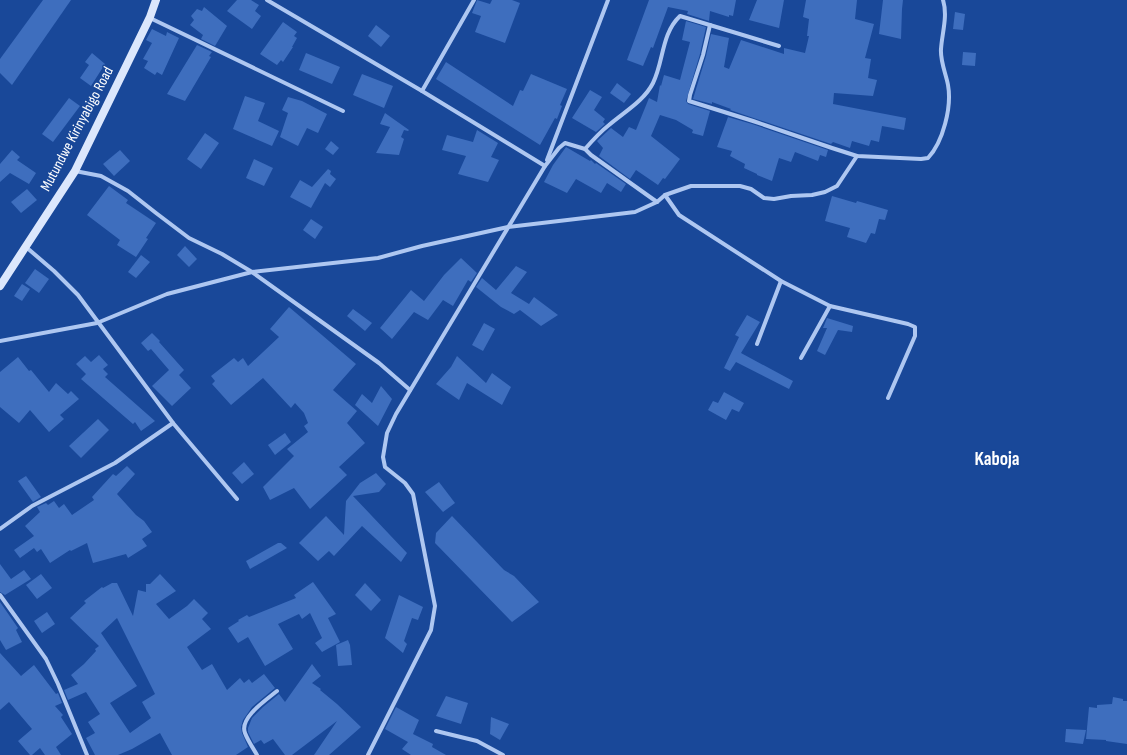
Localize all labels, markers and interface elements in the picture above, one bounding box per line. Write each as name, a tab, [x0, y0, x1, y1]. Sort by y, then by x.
street label: Mutundwe Kirinyabigo Road	[36, 63, 118, 195]
district label: Kaboja	[974, 448, 1020, 471]

